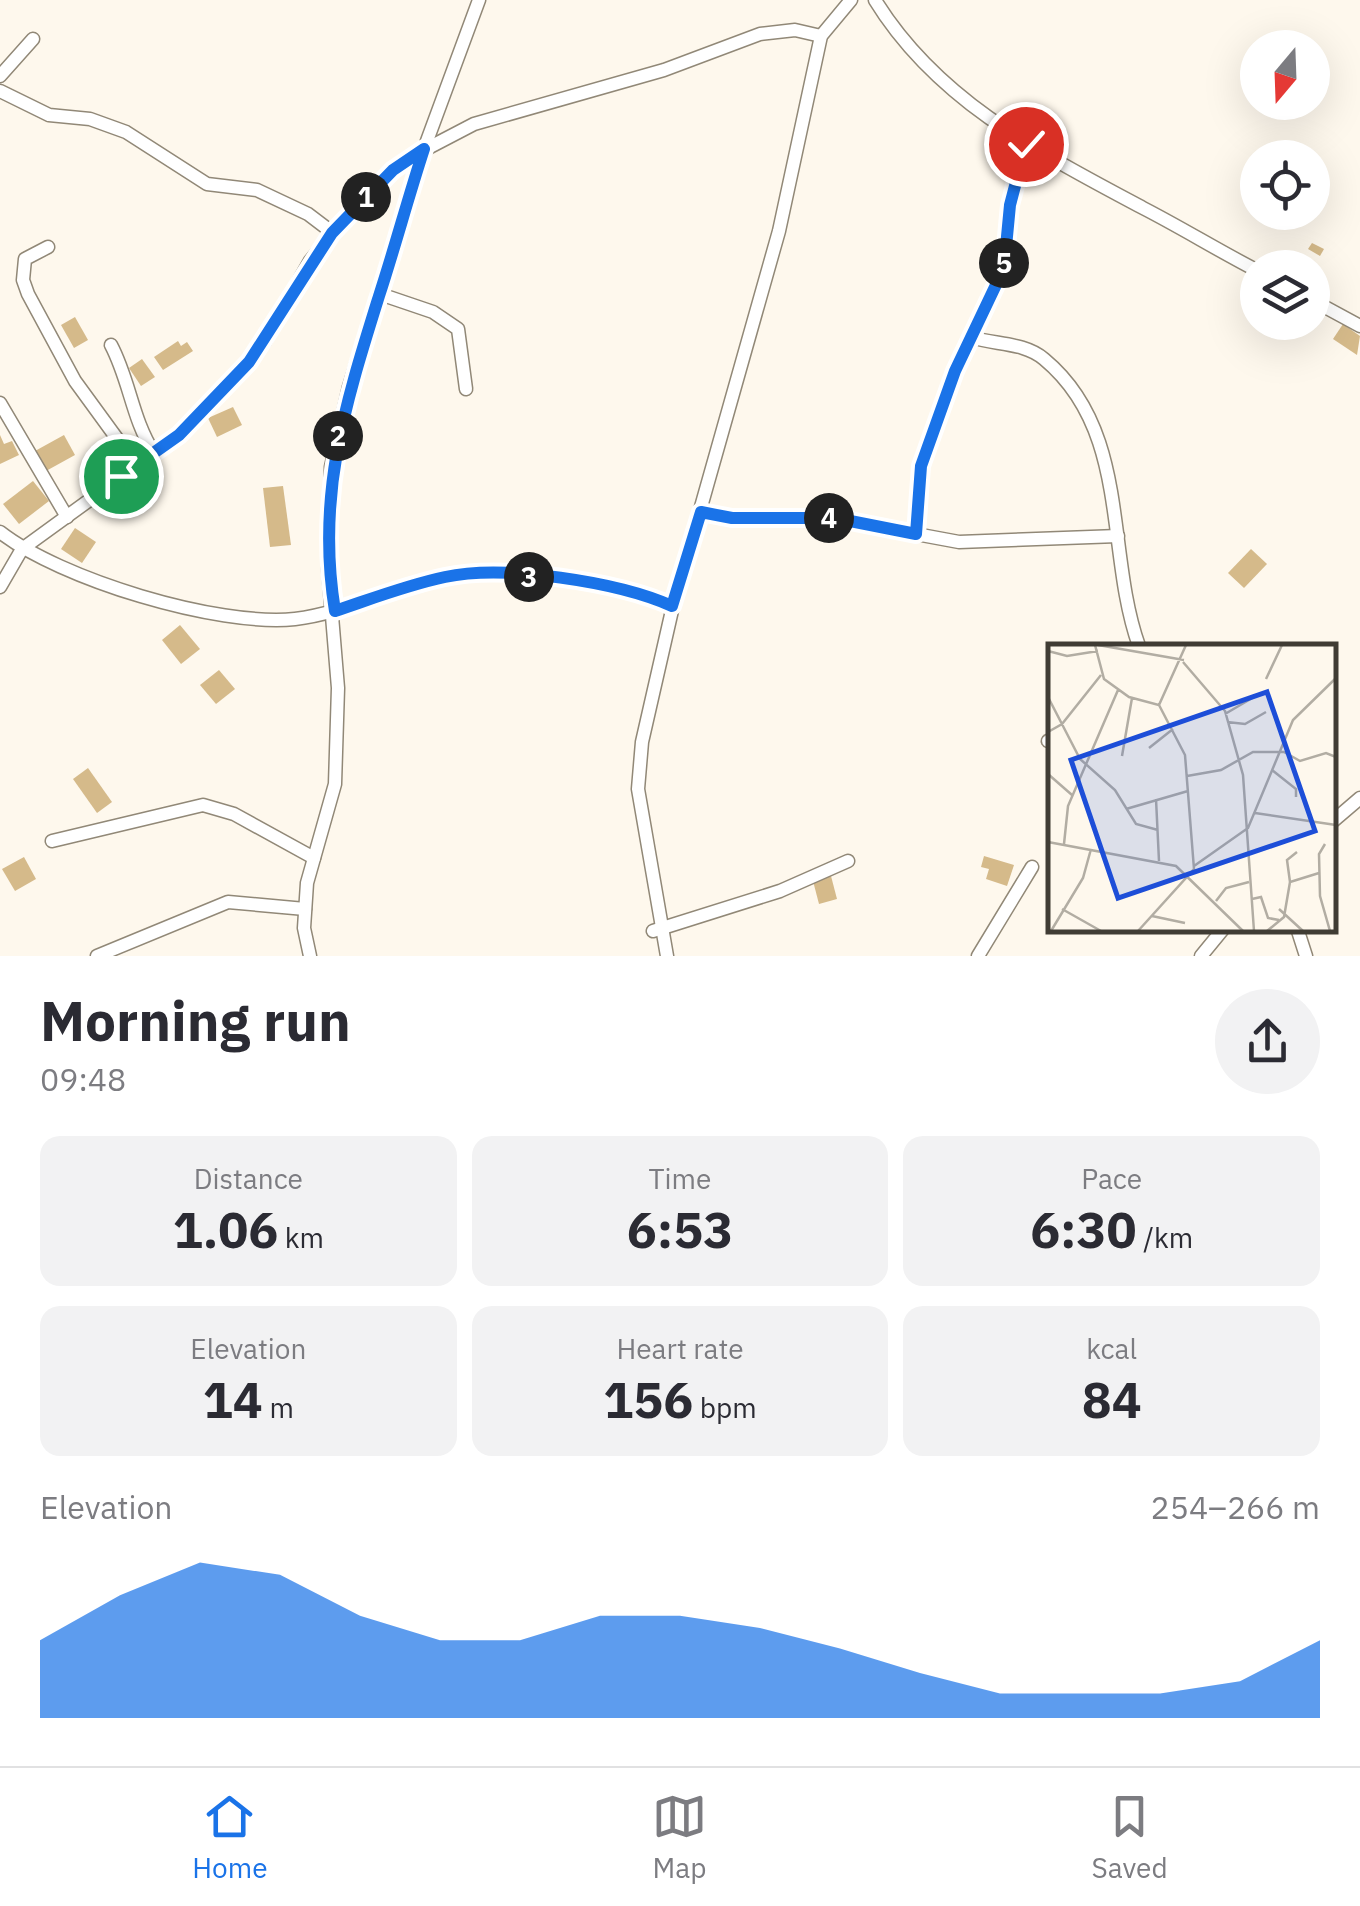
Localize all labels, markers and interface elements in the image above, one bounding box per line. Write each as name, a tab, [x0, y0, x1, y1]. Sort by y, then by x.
north arrow	[1240, 30, 1330, 120]
map controls	[1240, 30, 1330, 340]
pin	[984, 102, 1069, 187]
icon: check	[999, 117, 1054, 172]
button: locate	[1240, 140, 1330, 230]
pin: 1	[341, 172, 391, 222]
text: 1	[358, 178, 374, 215]
pin: 5	[979, 238, 1029, 288]
text: 5	[996, 244, 1012, 281]
button: layers	[1240, 250, 1330, 340]
pin: 2	[313, 411, 363, 461]
text: 2	[330, 417, 346, 454]
pin	[79, 434, 164, 519]
icon: arrive	[94, 449, 149, 504]
pin: 4	[804, 493, 854, 543]
text: 4	[821, 499, 837, 536]
pin: 3	[504, 552, 554, 602]
text: 3	[521, 558, 537, 595]
inset map	[1048, 644, 1335, 931]
text: Morning run	[40, 985, 351, 1056]
button: share	[1215, 989, 1320, 1094]
text: 09:48	[40, 1058, 126, 1100]
text: Distance	[194, 1160, 303, 1197]
text: Time	[649, 1160, 711, 1197]
text: Pace	[1081, 1160, 1142, 1197]
text: 1.06	[173, 1197, 278, 1262]
text: 6:53	[627, 1197, 733, 1262]
text: 6:30	[1030, 1197, 1137, 1262]
text: km	[278, 1219, 324, 1256]
text: /km	[1137, 1219, 1193, 1256]
text: Elevation	[190, 1330, 306, 1367]
text: Heart rate	[616, 1330, 744, 1367]
text: kcal	[1086, 1330, 1137, 1367]
text: 14	[203, 1367, 263, 1432]
text: 156	[603, 1367, 693, 1432]
text: 84	[1082, 1367, 1142, 1432]
text: m	[263, 1389, 294, 1426]
text: bpm	[693, 1389, 757, 1426]
text: Elevation	[40, 1486, 173, 1528]
text: 254–266 m	[1150, 1486, 1320, 1528]
tab: Home	[192, 1789, 268, 1886]
tab: Map	[652, 1789, 707, 1886]
tab: Saved	[1092, 1789, 1168, 1886]

